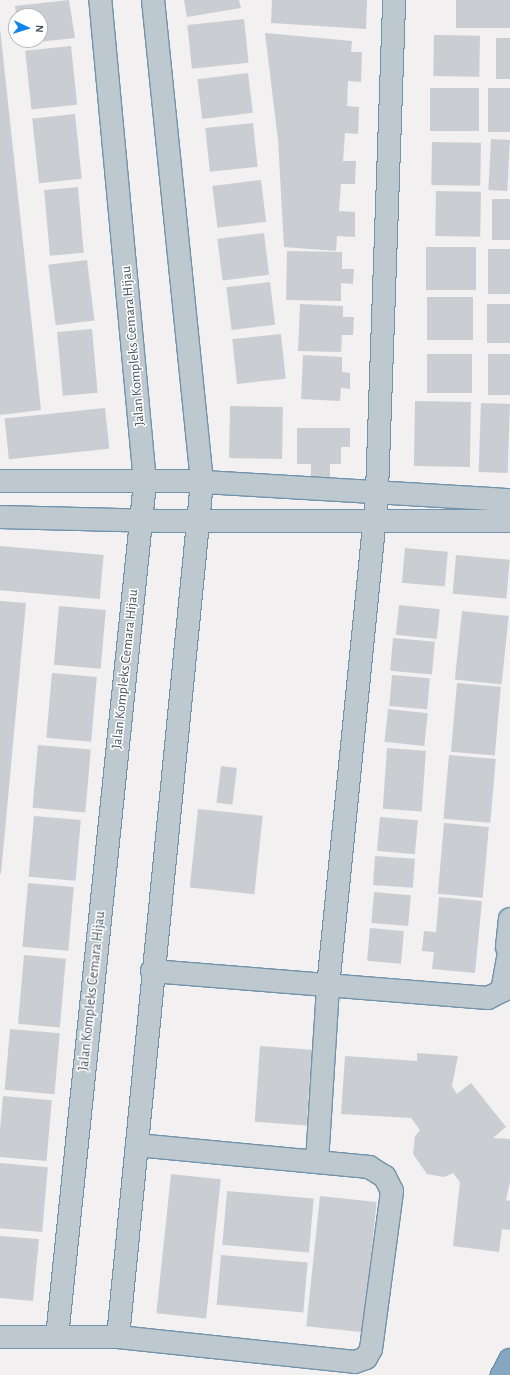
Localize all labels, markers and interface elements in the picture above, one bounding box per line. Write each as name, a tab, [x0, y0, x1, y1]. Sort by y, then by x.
north arrow	[8, 8, 48, 48]
text: N	[34, 25, 45, 33]
street label: Jalan Kompleks Cemara Hijau	[118, 265, 148, 427]
street label: Jalan Kompleks Cemara Hijau	[108, 588, 142, 750]
street label: Jalan Kompleks Cemara Hijau	[75, 910, 109, 1072]

